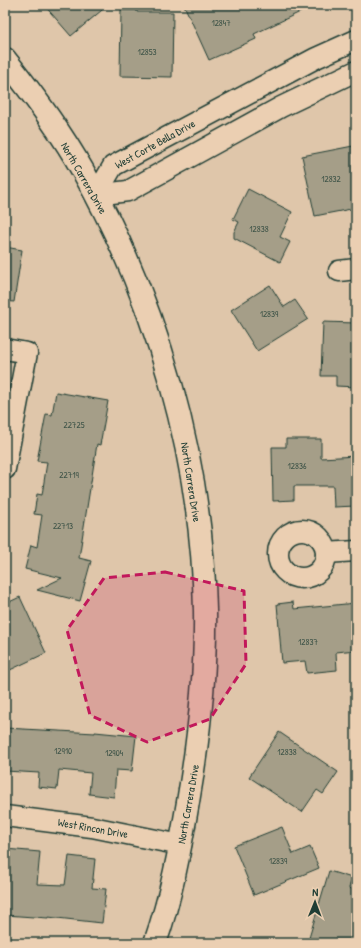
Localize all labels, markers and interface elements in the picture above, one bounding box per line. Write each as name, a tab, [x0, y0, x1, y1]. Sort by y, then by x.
house number: 12847	[211, 17, 231, 29]
house number: 12853	[137, 46, 157, 58]
street label: West Corte Bella Drive	[113, 116, 198, 172]
street label: North Carrera Drive	[58, 140, 110, 217]
house number: 12832	[321, 173, 342, 185]
house number: 12838	[249, 223, 269, 235]
house number: 12839	[260, 308, 279, 320]
house number: 22725	[64, 419, 85, 431]
street label: North Carrera Drive	[178, 441, 204, 523]
house number: 12836	[288, 460, 307, 472]
house number: 22719	[59, 469, 79, 481]
house number: 22713	[53, 520, 73, 532]
house number: 12837	[298, 636, 318, 648]
house number: 12910	[54, 745, 72, 757]
house number: 12838	[277, 746, 297, 758]
house number: 12904	[105, 747, 124, 759]
street label: North Carrera Drive	[174, 763, 202, 845]
street label: West Rincon Drive	[57, 815, 130, 841]
house number: 12839	[269, 855, 288, 867]
north arrow	[295, 882, 335, 922]
text: N	[312, 885, 318, 899]

